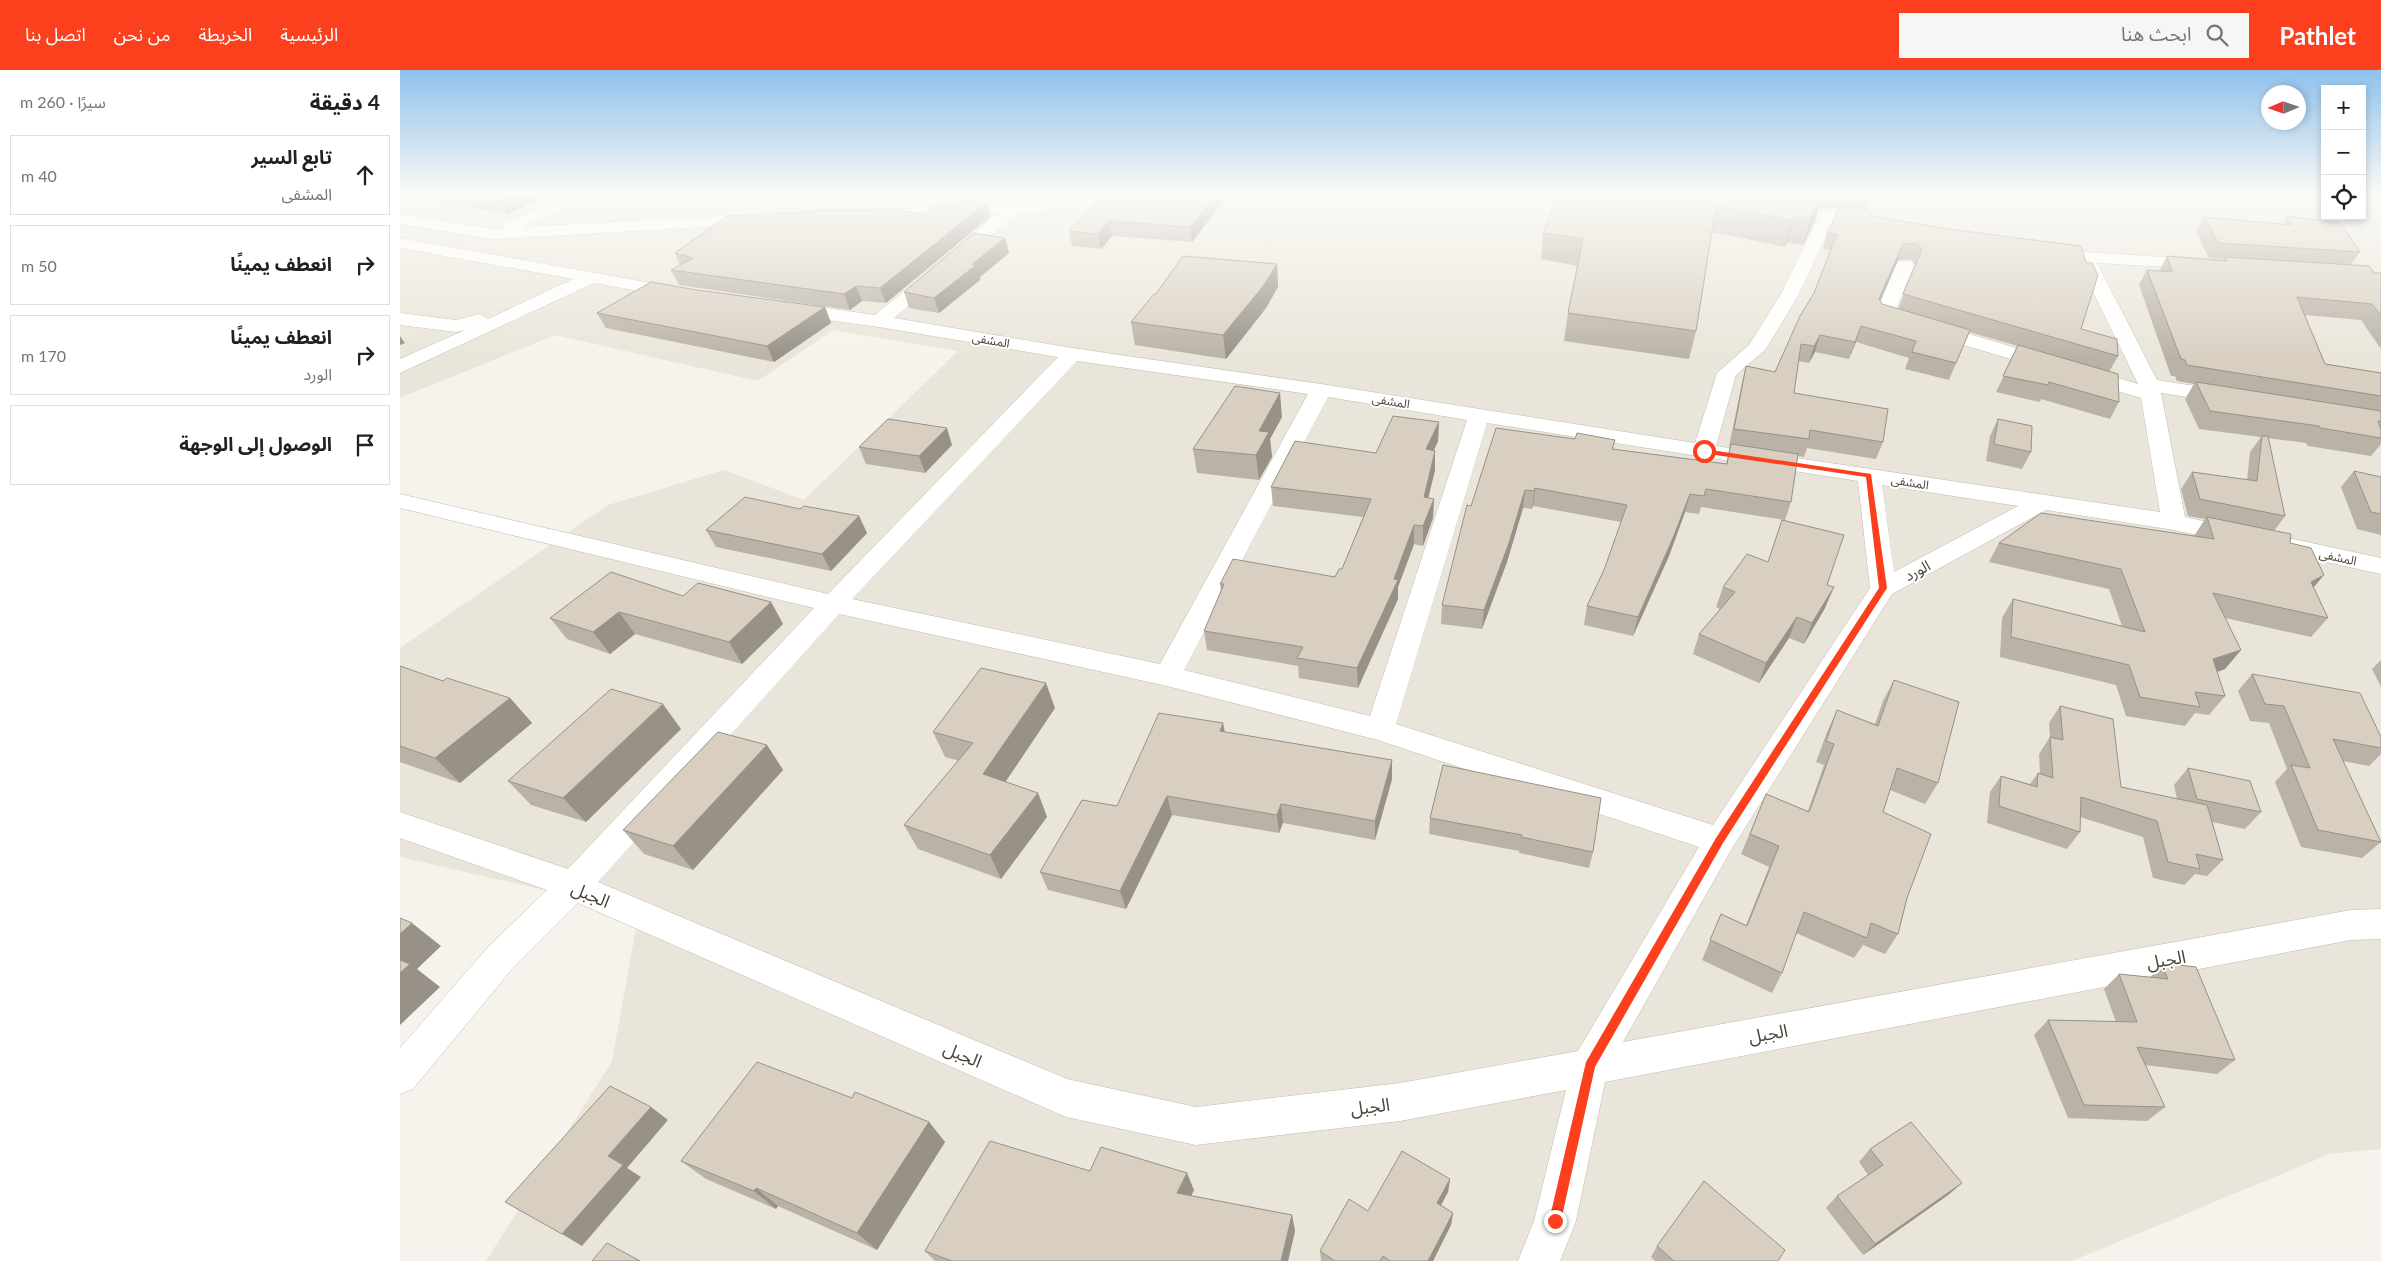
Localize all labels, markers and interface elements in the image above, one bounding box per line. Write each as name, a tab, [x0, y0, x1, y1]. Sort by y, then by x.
search box	[1899, 13, 2249, 58]
icon: search	[2203, 21, 2231, 49]
text: Pathlet	[2279, 21, 2356, 50]
text: ابحث هنا	[2121, 22, 2191, 45]
text: اتصل بنا	[25, 23, 86, 45]
text: من نحن	[114, 23, 170, 45]
text: الخريطة	[198, 23, 252, 45]
text: الرئيسية	[280, 23, 338, 45]
north arrow	[2261, 85, 2306, 130]
map controls	[2321, 85, 2366, 220]
button: +	[2321, 85, 2366, 130]
text: 4 دقيقة	[310, 89, 380, 114]
text: سيرًا · 260 m	[20, 92, 106, 111]
button: −	[2321, 130, 2366, 175]
text: تابع السير	[251, 145, 332, 168]
icon: ahead	[351, 161, 379, 189]
text: 40 m	[21, 166, 57, 185]
button: locate	[2321, 175, 2366, 220]
text: المشفى	[281, 184, 332, 203]
icon: right	[351, 251, 379, 279]
text: انعطف يمينًا	[230, 252, 332, 275]
text: 50 m	[21, 256, 57, 275]
text: انعطف يمينًا	[230, 325, 332, 348]
street label: المشفى	[971, 329, 1011, 351]
icon: right	[351, 341, 379, 369]
text: 170 m	[21, 346, 66, 365]
text: الورد	[303, 364, 332, 383]
street label: المشفى	[1371, 391, 1411, 411]
icon: arrive	[351, 431, 379, 459]
text: الوصول إلى الوجهة	[179, 432, 332, 455]
route start	[1693, 440, 1716, 463]
street label: المشفى	[1890, 472, 1930, 492]
street label: المشفى	[2318, 546, 2358, 568]
street label: الورد	[1901, 556, 1934, 585]
street label: الجبل	[568, 876, 614, 913]
street label: الجبل	[2145, 945, 2188, 974]
street label: الجبل	[1747, 1019, 1790, 1048]
street label: الجبل	[940, 1036, 986, 1073]
street label: الجبل	[1349, 1093, 1391, 1120]
route end	[1544, 1210, 1567, 1233]

